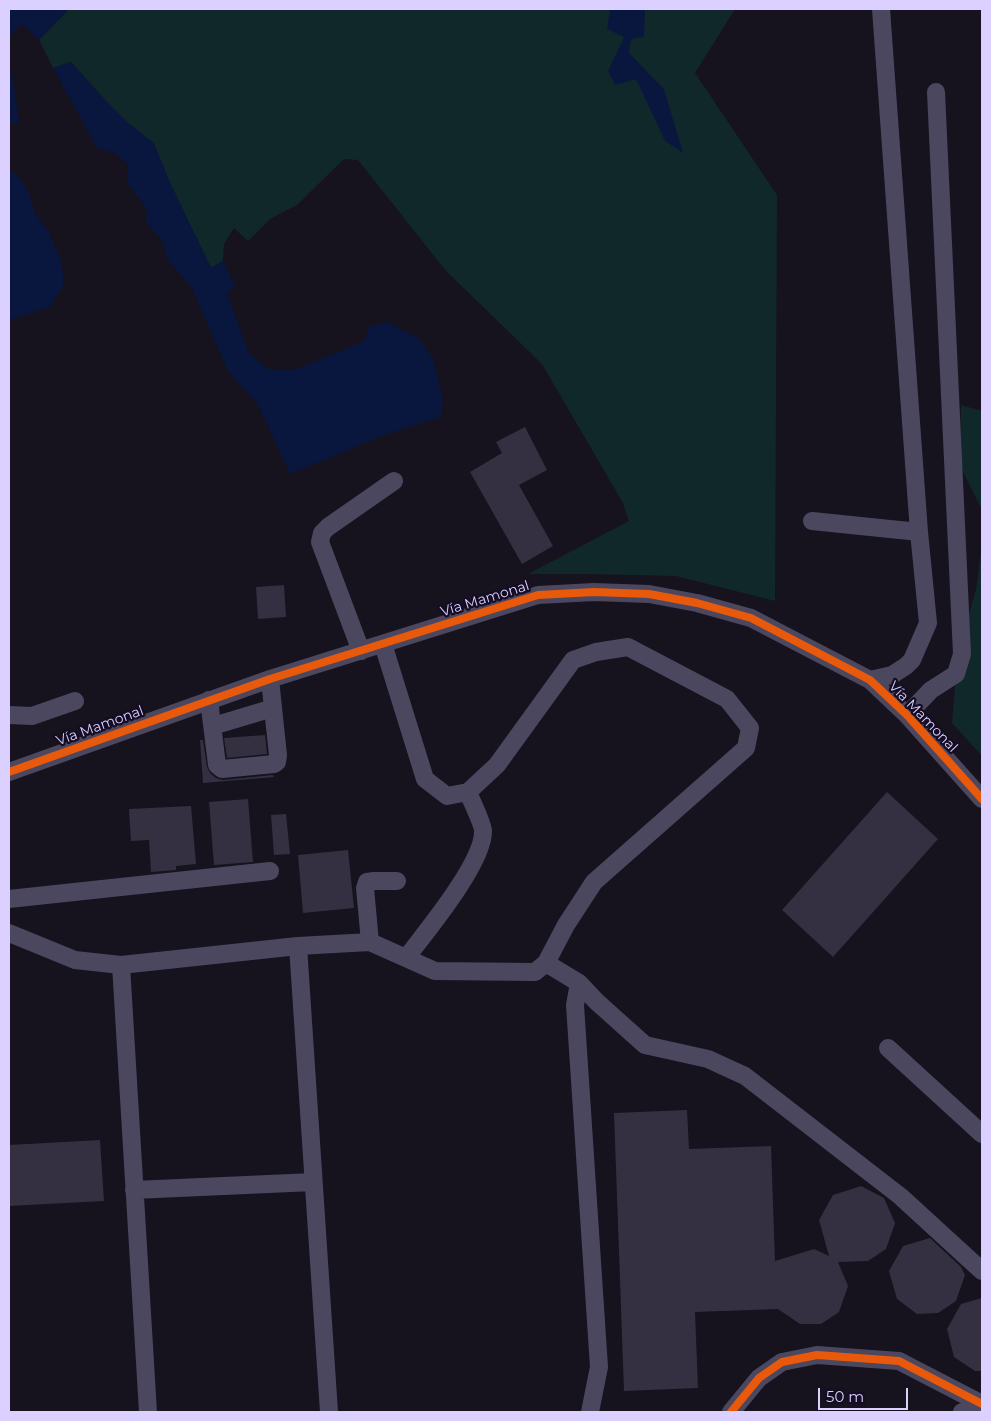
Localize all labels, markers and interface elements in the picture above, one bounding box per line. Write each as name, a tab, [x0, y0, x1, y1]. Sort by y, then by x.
street label: Vía Mamonal	[439, 578, 531, 620]
street label: Vía Mamonal	[885, 678, 961, 756]
street label: Vía Mamonal	[54, 702, 146, 750]
scale bar	[821, 1378, 911, 1410]
text: 50 m	[826, 1387, 864, 1406]

